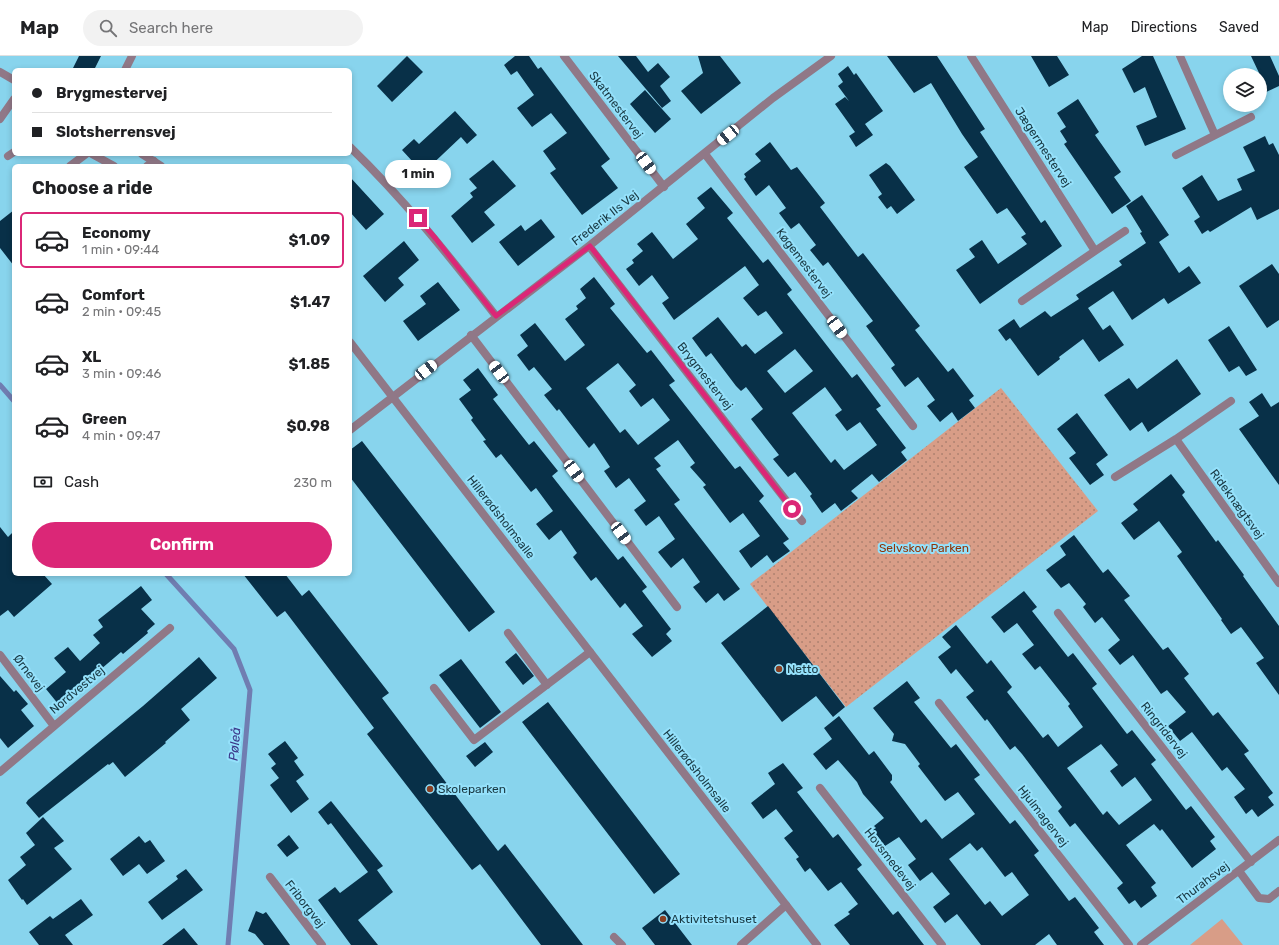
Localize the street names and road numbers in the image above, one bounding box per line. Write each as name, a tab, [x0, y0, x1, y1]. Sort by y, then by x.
street label: Skatmestervej	[586, 69, 646, 141]
street label: Jægermestervej	[1012, 104, 1074, 190]
street label: Frederik IIs Vej	[569, 188, 641, 248]
street label: Køgemestervej	[773, 226, 835, 300]
street label: Brygmestervej	[674, 339, 736, 413]
street label: Rideknægtsvej	[1207, 466, 1267, 542]
street label: Hillerødsholmsalle	[464, 473, 538, 562]
street label: Ørnevej	[11, 652, 47, 694]
street label: Nordvestvej	[47, 663, 107, 717]
street label: Ringridervej	[1138, 699, 1190, 761]
street label: Hillerødsholmsalle	[660, 727, 734, 816]
street label: Hjulmagervej	[1015, 783, 1071, 849]
street label: Hovsmedevej	[861, 825, 919, 893]
street label: Thurahsvej	[1174, 859, 1232, 907]
street label: Friborgvej	[282, 878, 328, 930]

